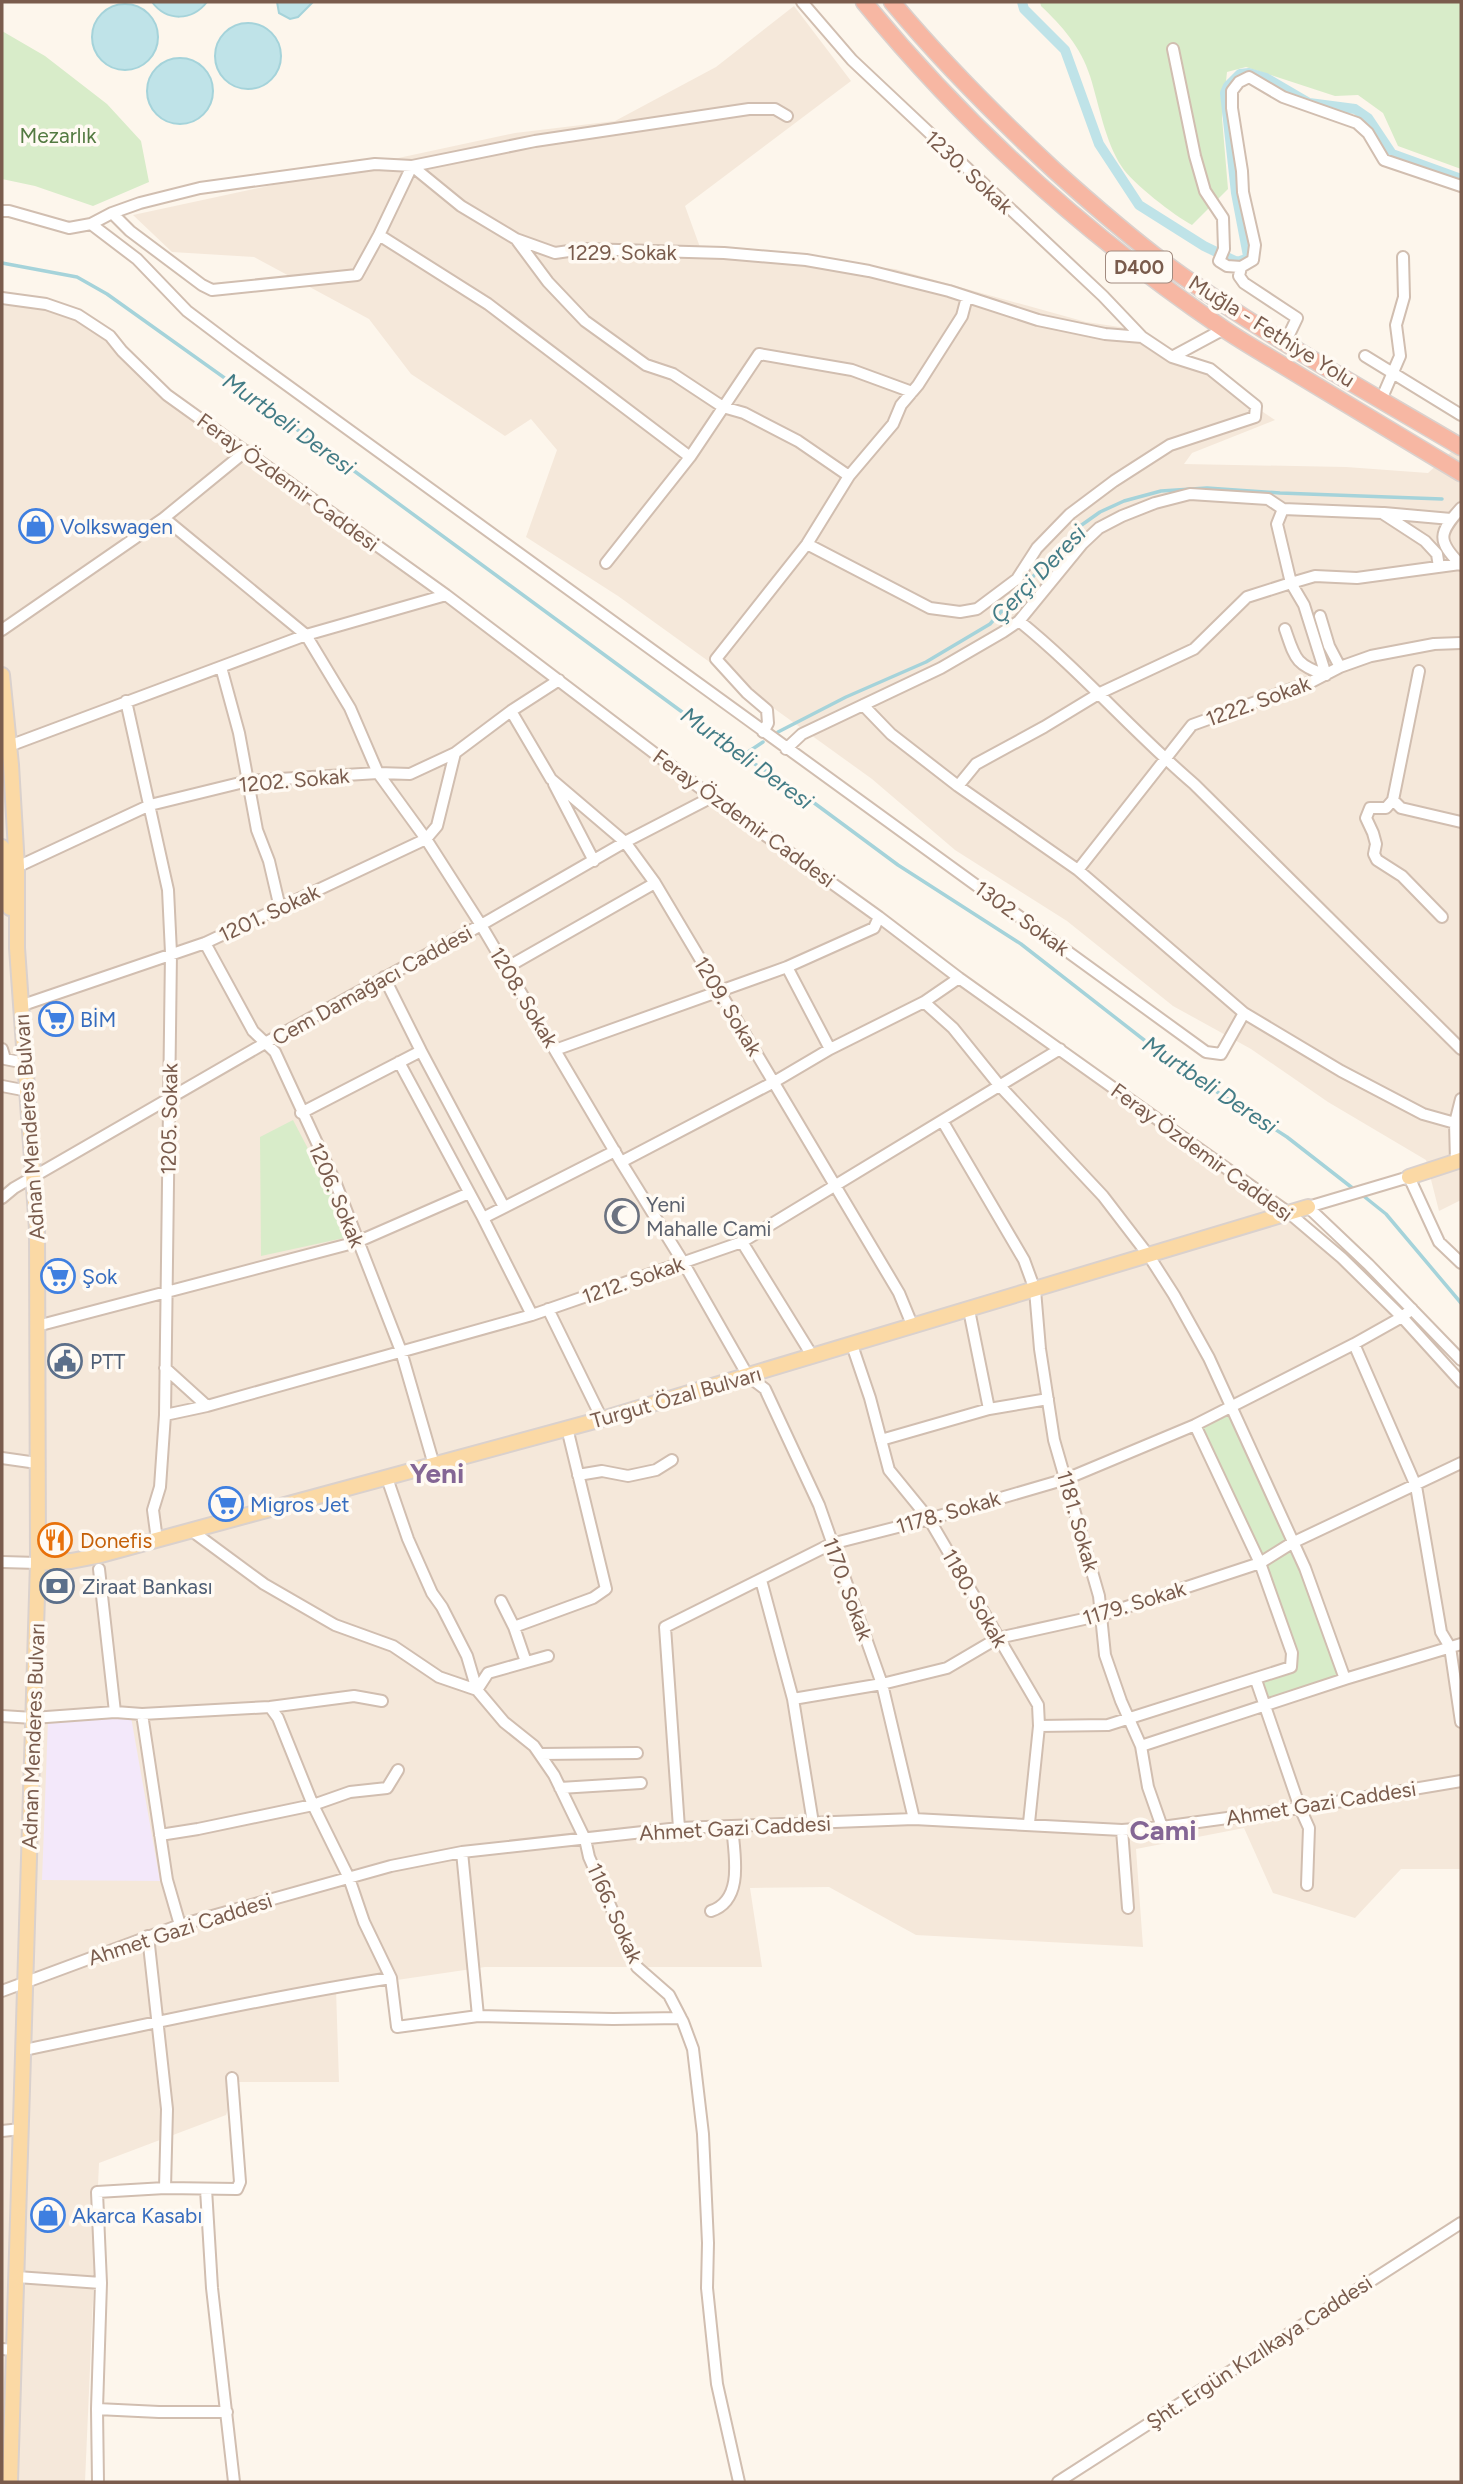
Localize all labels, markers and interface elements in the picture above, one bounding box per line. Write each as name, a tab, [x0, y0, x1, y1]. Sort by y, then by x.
park label: Mezarlık	[19, 123, 97, 148]
street label: 1230. Sokak	[920, 125, 1019, 219]
street label: 1229. Sokak	[567, 240, 678, 265]
road number: D400	[1106, 252, 1172, 282]
street label: Muğla - Fethiye Yolu	[1184, 270, 1360, 392]
water label: Murtbeli Deresi	[218, 367, 361, 482]
street label: Feray Özdemir Caddesi	[192, 408, 384, 556]
shop icon: Volkswagen	[17, 507, 55, 545]
place label: Volkswagen	[60, 514, 173, 539]
water label: Çerçi Deresi	[984, 519, 1092, 629]
street label: 1222. Sokak	[1202, 670, 1314, 731]
water label: Murtbeli Deresi	[676, 701, 819, 816]
street label: Feray Özdemir Caddesi	[648, 744, 840, 892]
street label: 1202. Sokak	[238, 763, 351, 797]
street label: 1302. Sokak	[970, 875, 1075, 961]
street label: 1201. Sokak	[215, 879, 324, 947]
street label: Cem Damağacı Caddesi	[268, 920, 476, 1050]
street label: 1208. Sokak	[484, 942, 564, 1052]
street label: 1209. Sokak	[689, 952, 768, 1061]
supermarket icon: BİM	[37, 1000, 75, 1038]
place label: BİM	[80, 1007, 116, 1032]
street label: Adnan Menderes Bulvarı	[9, 1013, 49, 1241]
water label: Murtbeli Deresi	[1137, 1030, 1283, 1141]
street label: 1205. Sokak	[156, 1062, 182, 1175]
street label: Feray Özdemir Caddesi	[1106, 1078, 1298, 1226]
street label: 1206. Sokak	[304, 1139, 371, 1252]
place label: Yeni Mahalle Cami	[646, 1192, 771, 1241]
mosque icon: Yeni Mahalle Cami	[603, 1197, 641, 1235]
street label: 1212. Sokak	[579, 1251, 688, 1309]
supermarket icon: Şok	[39, 1257, 77, 1295]
place label: Şok	[82, 1264, 118, 1289]
public building icon: PTT	[46, 1342, 84, 1380]
place label: PTT	[90, 1349, 126, 1374]
street label: Turgut Özal Bulvarı	[588, 1361, 764, 1433]
district label: Yeni	[410, 1456, 464, 1490]
street label: 1181. Sokak	[1052, 1467, 1105, 1575]
supermarket icon: Migros Jet	[207, 1485, 245, 1523]
street label: 1178. Sokak	[893, 1485, 1004, 1539]
place label: Migros Jet	[250, 1492, 349, 1517]
restaurant icon: Donefis	[36, 1521, 74, 1559]
place label: Donefis	[80, 1528, 152, 1553]
street label: 1170. Sokak	[818, 1534, 878, 1645]
street label: 1180. Sokak	[937, 1544, 1014, 1652]
bank icon: Ziraat Bankası	[38, 1567, 76, 1605]
place label: Ziraat Bankası	[82, 1574, 213, 1599]
street label: 1179. Sokak	[1080, 1575, 1189, 1630]
street label: Adnan Menderes Bulvarı	[17, 1622, 49, 1850]
street label: Ahmet Gazi Caddesi	[1224, 1776, 1418, 1830]
street label: Ahmet Gazi Caddesi	[638, 1810, 832, 1846]
district label: Cami	[1130, 1813, 1196, 1847]
street label: 1166. Sokak	[582, 1859, 648, 1968]
street label: Ahmet Gazi Caddesi	[85, 1887, 275, 1971]
shop icon: Akarca Kasabı	[29, 2196, 67, 2234]
place label: Akarca Kasabı	[72, 2203, 202, 2228]
street label: Şht. Ergün Kızılkaya Caddesi	[1142, 2270, 1376, 2434]

